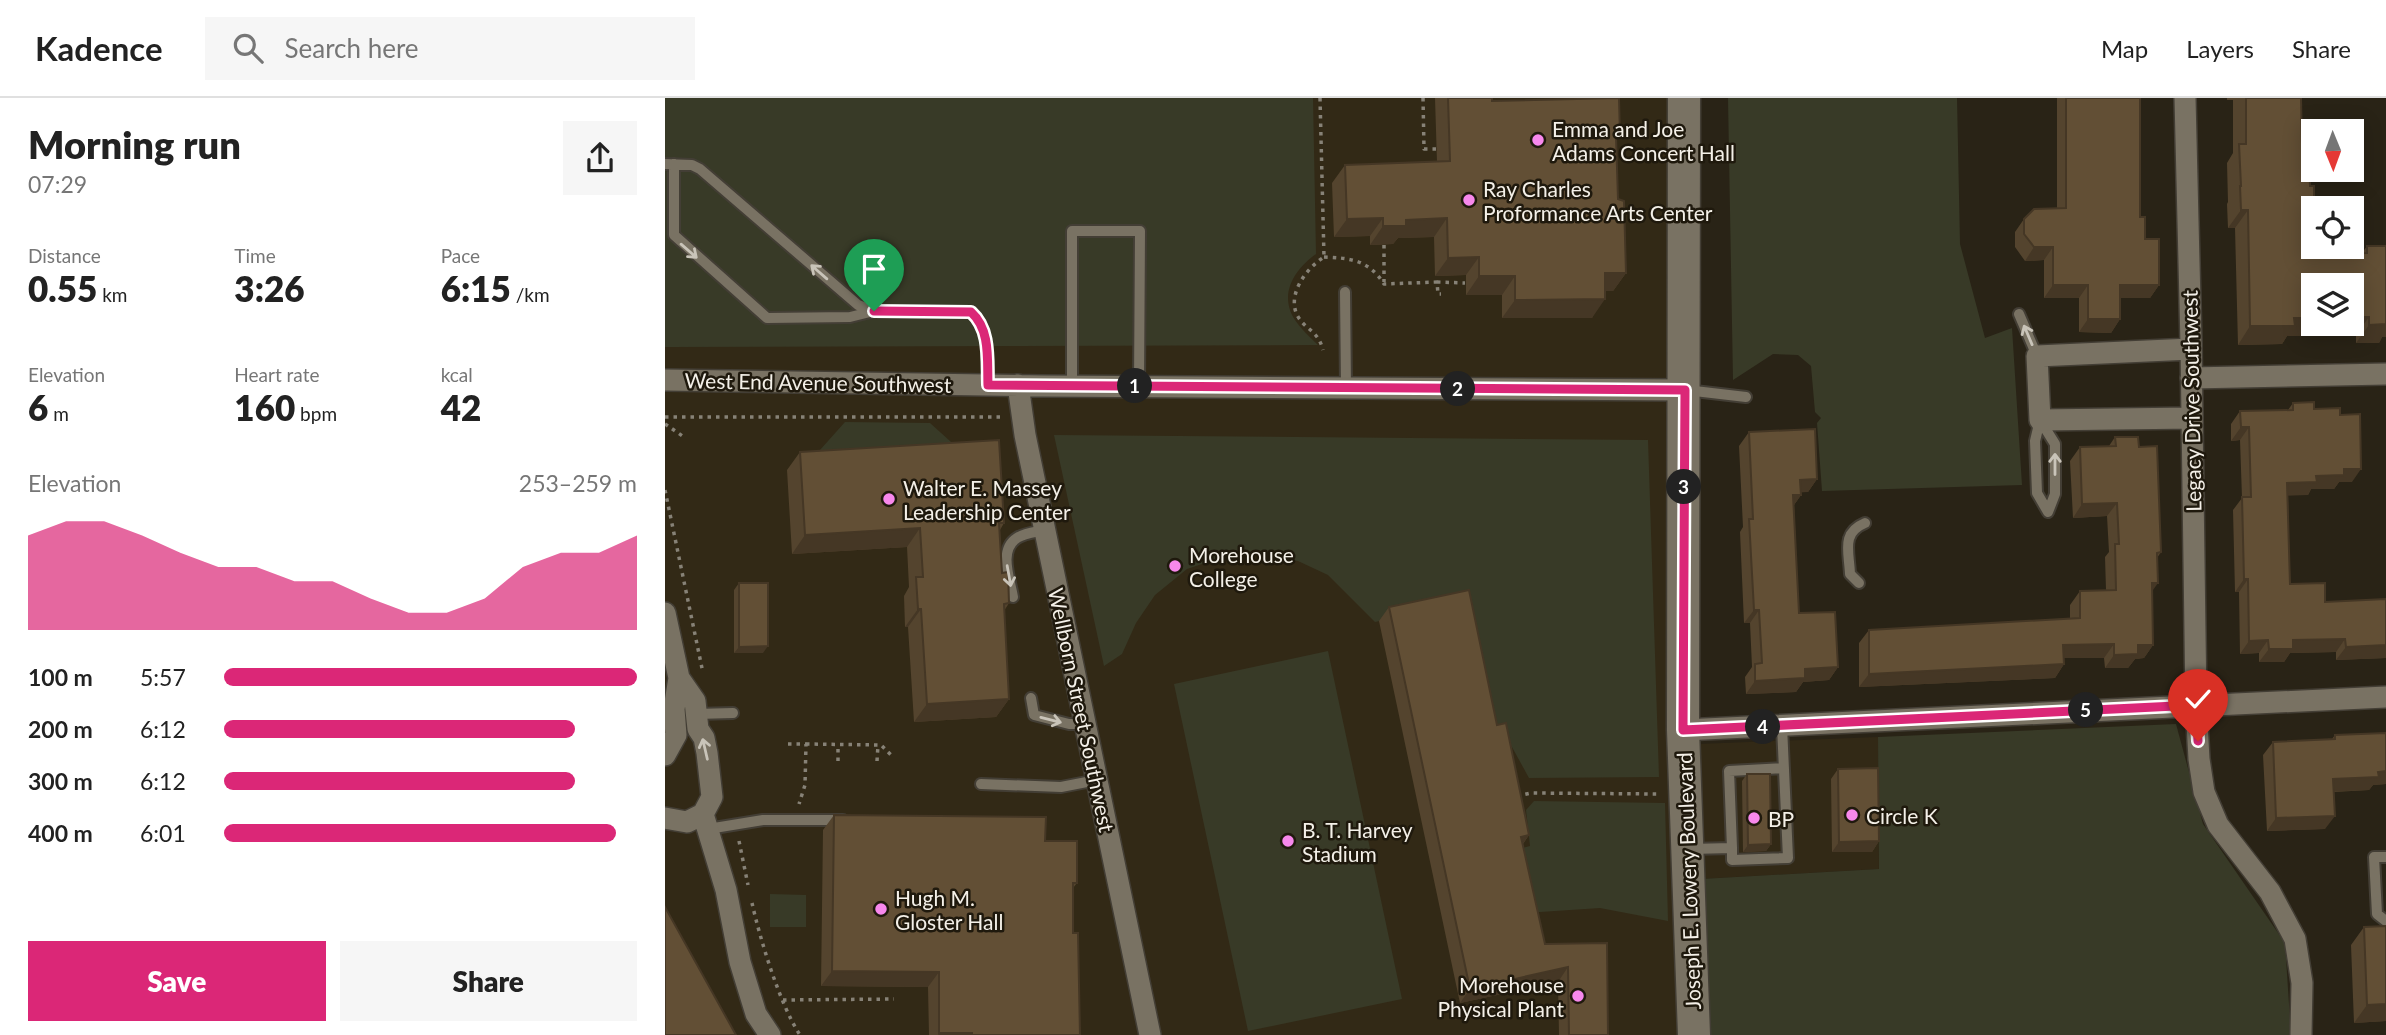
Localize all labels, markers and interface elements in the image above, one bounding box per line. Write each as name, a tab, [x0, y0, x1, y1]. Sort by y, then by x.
search box	[205, 17, 695, 80]
text: Kadence	[35, 28, 163, 68]
icon: search	[229, 29, 267, 67]
text: Search here	[285, 32, 419, 64]
text: Map	[2101, 34, 2148, 63]
text: Layers	[2186, 34, 2254, 63]
text: Share	[2292, 34, 2351, 63]
place label: Emma and Joe Adams Concert Hall	[1552, 116, 1735, 165]
north arrow	[2301, 119, 2364, 182]
map controls	[2301, 119, 2364, 336]
text: Morning run	[28, 121, 241, 167]
button: share	[563, 121, 637, 195]
marker: Emma and Joe Adams Concert Hall	[1530, 132, 1546, 148]
text: 07:29	[28, 170, 87, 198]
place label: Ray Charles Proformance Arts Center	[1483, 176, 1713, 225]
marker: Ray Charles Proformance Arts Center	[1461, 192, 1477, 208]
button: locate	[2301, 196, 2364, 259]
pin	[844, 239, 904, 311]
one-way arrow	[680, 243, 698, 259]
text: Distance	[28, 244, 101, 267]
text: Time	[234, 244, 276, 267]
text: Pace	[441, 244, 480, 267]
icon: arrive	[855, 250, 893, 288]
one-way arrow	[810, 264, 828, 280]
text: 0.55	[28, 267, 97, 309]
text: 3:26	[234, 267, 305, 309]
text: 6:15	[441, 267, 511, 309]
button: layers	[2301, 273, 2364, 336]
text: km	[97, 283, 127, 306]
text: /km	[511, 283, 550, 306]
street label: Legacy Drive Southwest	[2177, 289, 2205, 512]
one-way arrow	[2021, 325, 2034, 347]
text: Elevation	[28, 363, 105, 386]
text: Heart rate	[234, 363, 320, 386]
text: kcal	[441, 363, 473, 386]
street label: West End Avenue Southwest	[684, 367, 952, 397]
pin: 1	[1117, 368, 1153, 404]
pin: 2	[1441, 372, 1475, 406]
text: 1	[1129, 374, 1140, 397]
text: 2	[1452, 377, 1463, 400]
text: 6	[28, 386, 48, 428]
text: 160	[234, 386, 295, 428]
text: 42	[441, 386, 481, 428]
text: m	[48, 402, 69, 425]
text: bpm	[295, 402, 337, 425]
one-way arrow	[2048, 453, 2062, 476]
text: Elevation	[28, 469, 121, 497]
text: 253–259 m	[519, 469, 637, 497]
pin: 3	[1667, 470, 1701, 504]
place label: Walter E. Massey Leadership Center	[903, 475, 1071, 524]
text: 3	[1678, 475, 1689, 498]
marker: Walter E. Massey Leadership Center	[881, 491, 897, 507]
place label: Morehouse College	[1189, 542, 1294, 591]
marker: Morehouse College	[1167, 558, 1183, 574]
one-way arrow	[1003, 564, 1016, 587]
street label: Wellborn Street Southwest	[1044, 586, 1120, 835]
text: 100 m	[28, 663, 93, 691]
text: 5:57	[140, 663, 186, 691]
pin	[2168, 669, 2228, 741]
icon: check	[2179, 680, 2217, 718]
pin: 5	[2069, 692, 2103, 728]
text: 5	[2080, 698, 2091, 721]
pin: 4	[1745, 710, 1781, 744]
one-way arrow	[1039, 714, 1062, 727]
text: 200 m	[28, 715, 93, 743]
text: 6:12	[140, 715, 186, 743]
text: 4	[1757, 715, 1768, 738]
one-way arrow	[698, 738, 711, 760]
street label: Joseph E. Lowery Boulevard	[1671, 752, 1705, 1010]
text: 300 m	[28, 767, 93, 795]
text: 6:12	[140, 767, 186, 795]
place label: Circle K	[1866, 803, 1938, 828]
place label: BP	[1768, 806, 1794, 831]
marker: Circle K	[1844, 807, 1860, 823]
marker: BP	[1746, 810, 1762, 826]
place label: B. T. Harvey Stadium	[1302, 817, 1413, 866]
text: 400 m	[28, 819, 93, 847]
text: 6:01	[140, 819, 186, 847]
marker: B. T. Harvey Stadium	[1280, 833, 1296, 849]
place label: Hugh M. Gloster Hall	[895, 885, 1003, 934]
marker: Hugh M. Gloster Hall	[873, 901, 889, 917]
button: Save	[28, 941, 326, 1021]
button: Share	[340, 941, 637, 1021]
place label: Morehouse Physical Plant	[1437, 972, 1564, 1021]
marker: Morehouse Physical Plant	[1570, 988, 1586, 1004]

